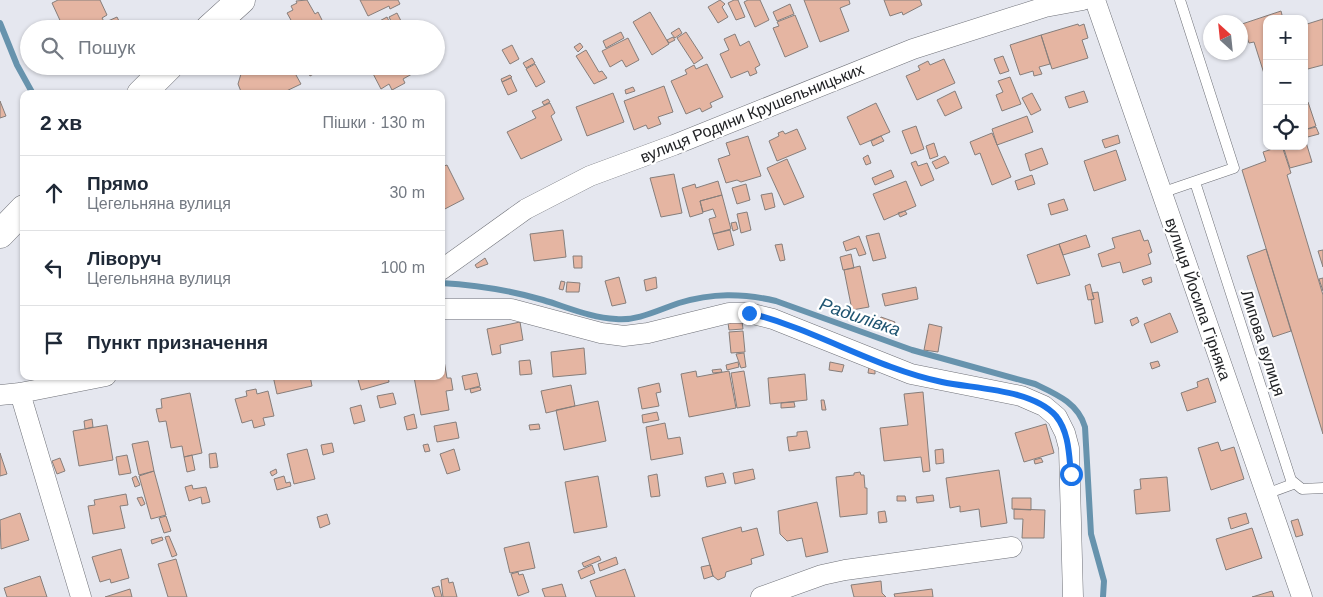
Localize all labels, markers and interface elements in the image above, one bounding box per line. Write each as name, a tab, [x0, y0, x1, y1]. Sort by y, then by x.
north arrow	[1203, 15, 1248, 60]
map controls	[1263, 15, 1308, 150]
button: +	[1263, 15, 1308, 60]
search box	[20, 20, 445, 75]
icon: search	[38, 34, 66, 62]
text: Пошук	[78, 37, 135, 58]
street label: вулиця Родини Крушельницьких	[638, 60, 866, 166]
button: −	[1263, 60, 1308, 105]
button: locate	[1263, 105, 1308, 150]
text: 2 хв	[40, 111, 82, 134]
text: Пішки · 130 m	[322, 114, 425, 131]
text: Прямо	[87, 173, 149, 194]
icon: ahead	[40, 179, 68, 207]
text: 30 m	[389, 184, 425, 201]
text: Цегельняна вулиця	[87, 195, 231, 212]
street label: вулиця Йосипа Гірняка	[1162, 215, 1235, 382]
text: Ліворуч	[87, 248, 162, 269]
icon: left	[40, 254, 68, 282]
text: 100 m	[381, 259, 425, 276]
text: Цегельняна вулиця	[87, 270, 231, 287]
street label: Липова вулиця	[1238, 288, 1288, 398]
water label: Радилівка	[817, 294, 903, 340]
route end	[738, 302, 761, 325]
icon: arrive	[40, 329, 68, 357]
text: Пункт призначення	[87, 332, 268, 353]
route start	[1060, 463, 1083, 486]

